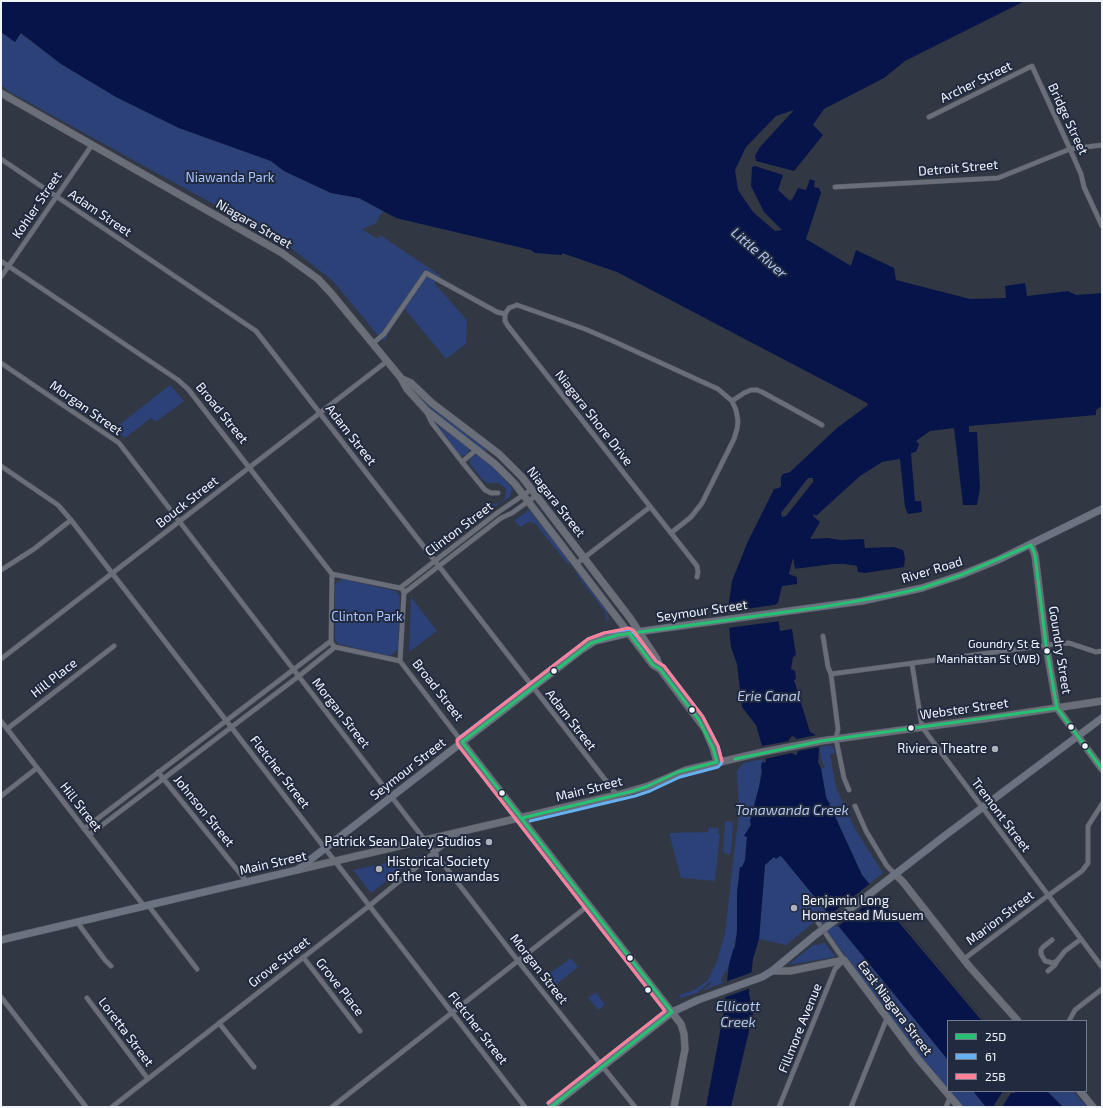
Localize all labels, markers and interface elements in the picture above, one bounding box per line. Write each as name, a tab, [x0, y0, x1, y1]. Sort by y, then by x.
street label: Archer Street	[937, 58, 1015, 106]
street label: Bridge Street	[1045, 81, 1091, 157]
street label: Detroit Street	[917, 157, 999, 179]
street label: Kohler Street	[9, 168, 65, 242]
park label: Niawanda Park	[186, 170, 274, 186]
street label: Adam Street	[65, 186, 135, 240]
street label: Niagara Street	[213, 196, 295, 252]
water label: Little River	[728, 224, 790, 282]
street label: Niagara Shore Drive	[552, 367, 636, 469]
street label: Morgan Street	[47, 377, 125, 439]
street label: Broad Street	[193, 379, 251, 447]
street label: Adam Street	[322, 401, 380, 469]
street label: Niagara Street	[524, 464, 588, 540]
street label: Bouck Street	[153, 473, 221, 531]
street label: Clinton Street	[422, 498, 496, 560]
street label: River Road	[900, 553, 964, 587]
street label: Seymour Street	[656, 597, 748, 625]
street label: Goundry Street	[1045, 605, 1075, 695]
park label: Clinton Park	[331, 609, 403, 625]
place label: Goundry St & Manhattan St (WB)	[936, 637, 1040, 665]
marker: Goundry St & Manhattan St (WB)	[1042, 646, 1052, 656]
street label: Hill Place	[28, 655, 80, 701]
street label: Broad Street	[409, 656, 467, 724]
unlabelled marker	[549, 666, 559, 676]
street label: Morgan Street	[309, 675, 373, 751]
street label: Adam Street	[542, 686, 600, 754]
water label: Erie Canal	[737, 688, 801, 704]
street label: Webster Street	[919, 695, 1009, 723]
unlabelled marker	[687, 705, 697, 715]
unlabelled marker	[1066, 722, 1076, 732]
unlabelled marker	[906, 723, 916, 733]
street label: Fletcher Street	[247, 733, 313, 811]
street label: Seymour Street	[367, 735, 449, 803]
place label: Riviera Theatre	[897, 741, 987, 757]
unlabelled marker	[1080, 741, 1090, 751]
marker: Riviera Theatre	[990, 744, 1000, 754]
street label: Johnson Street	[170, 772, 238, 850]
street label: Main Street	[554, 773, 624, 805]
street label: Tremont Street	[968, 775, 1034, 855]
street label: Hill Street	[57, 779, 105, 835]
unlabelled marker	[497, 788, 507, 798]
water label: Tonawanda Creek	[735, 802, 849, 818]
place label: Patrick Sean Daley Studios	[325, 834, 481, 850]
marker: Patrick Sean Daley Studios	[484, 837, 494, 847]
street label: Main Street	[238, 848, 308, 878]
place label: Historical Society of the Tonawandas	[387, 854, 499, 885]
marker: Historical Society of the Tonawandas	[374, 864, 384, 874]
street label: Marion Street	[963, 887, 1037, 949]
place label: Benjamin Long Homestead Musuem	[802, 893, 924, 924]
marker: Benjamin Long Homestead Musuem	[789, 903, 799, 913]
street label: Morgan Street	[507, 931, 571, 1007]
street label: Grove Street	[245, 933, 313, 991]
unlabelled marker	[625, 953, 635, 963]
street label: Grove Place	[313, 955, 367, 1019]
street label: East Niagara Street	[854, 958, 936, 1058]
street label: Fillmore Avenue	[775, 981, 825, 1075]
unlabelled marker	[643, 985, 653, 995]
street label: Fletcher Street	[445, 989, 511, 1067]
street label: Loretta Street	[95, 995, 157, 1069]
water label: Ellicott Creek	[716, 998, 760, 1030]
legend	[947, 1020, 1087, 1092]
text: 25D	[985, 1029, 1006, 1043]
text: 61	[985, 1049, 997, 1063]
text: 25B	[985, 1069, 1006, 1083]

